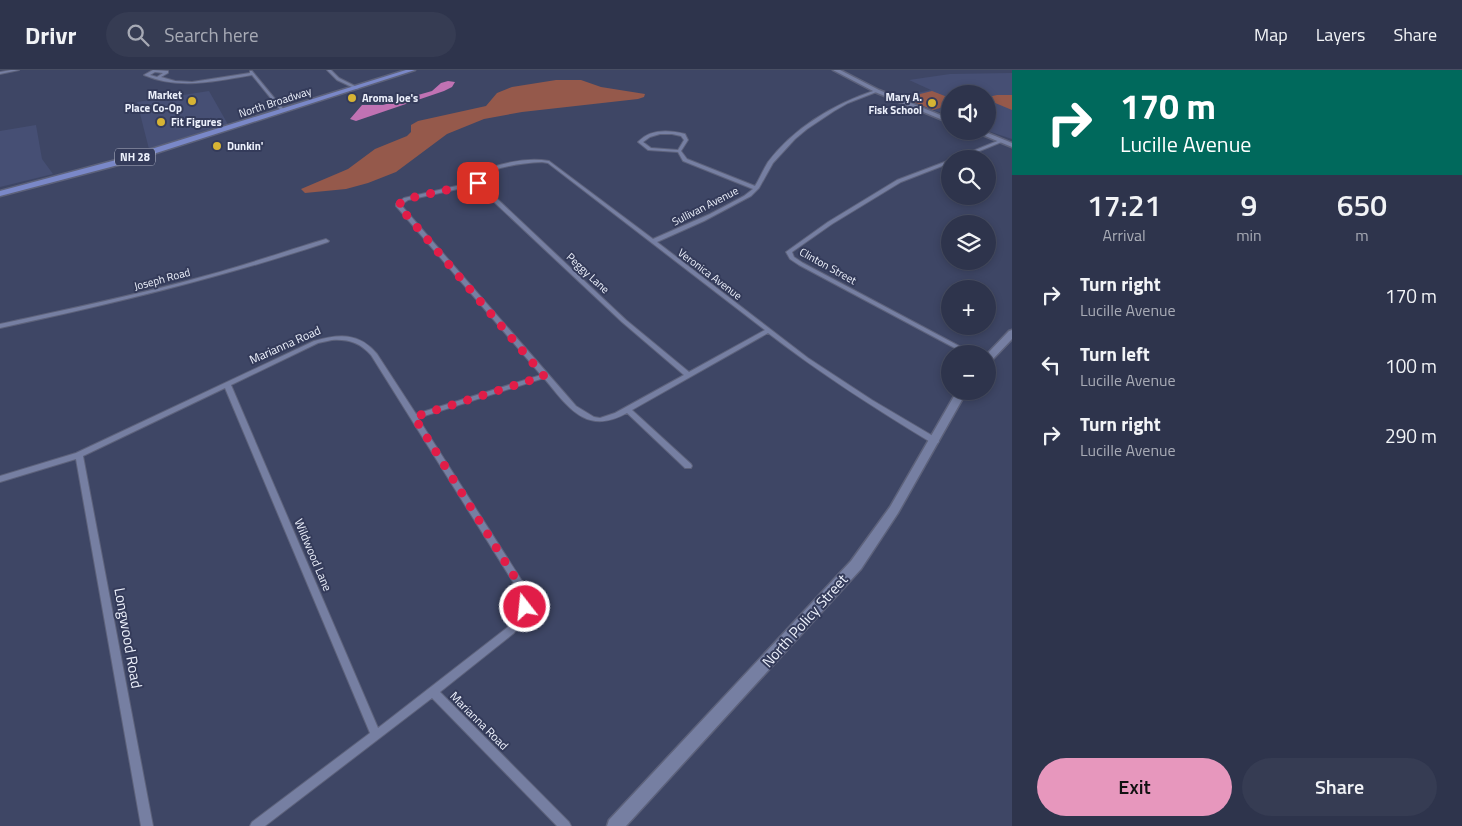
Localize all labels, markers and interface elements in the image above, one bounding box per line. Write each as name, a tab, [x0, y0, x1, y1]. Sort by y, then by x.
search box	[106, 12, 456, 57]
text: Drivr	[25, 17, 76, 53]
text: Search here	[164, 20, 259, 49]
icon: search	[124, 21, 152, 49]
text: Map	[1254, 21, 1288, 48]
text: Layers	[1316, 21, 1365, 48]
text: Share	[1393, 21, 1437, 48]
text: 170 m	[1120, 79, 1216, 133]
street label: North Broadway	[236, 82, 314, 121]
map controls	[941, 85, 996, 400]
button: sound	[941, 85, 996, 140]
place label: Market Place Co-Op	[125, 87, 182, 116]
place label: Mary A. Fisk School	[868, 89, 922, 118]
place label: Aroma Joe's	[362, 90, 418, 106]
icon: right	[1037, 90, 1102, 155]
marker: Aroma Joe's	[346, 92, 358, 104]
marker: Market Place Co-Op	[186, 95, 198, 107]
marker: Mary A. Fisk School	[926, 97, 938, 109]
place label: Fit Figures	[171, 114, 222, 130]
marker: Fit Figures	[155, 116, 167, 128]
text: Lucille Avenue	[1120, 127, 1251, 161]
place label: Dunkin'	[227, 138, 264, 154]
marker: Dunkin'	[211, 140, 223, 152]
road number: NH 28	[115, 148, 155, 165]
button: search	[941, 150, 996, 205]
pin	[457, 162, 499, 204]
icon: arrive	[464, 169, 492, 197]
street label: Sullivan Avenue	[669, 182, 741, 230]
text: 17:21	[1087, 182, 1161, 228]
text: 9	[1241, 182, 1257, 228]
text: 650	[1337, 182, 1387, 228]
button: layers	[941, 215, 996, 270]
text: Arrival	[1102, 223, 1146, 247]
text: min	[1236, 223, 1262, 247]
text: m	[1355, 223, 1369, 247]
street label: Clinton Street	[796, 244, 860, 288]
street label: Veronica Avenue	[675, 245, 746, 304]
street label: Peggy Lane	[563, 249, 613, 297]
street label: Joseph Road	[132, 264, 192, 294]
text: Turn right	[1080, 269, 1161, 298]
button: +	[941, 280, 996, 335]
icon: right	[1037, 281, 1065, 309]
text: 170 m	[1385, 281, 1437, 310]
text: Lucille Avenue	[1080, 298, 1176, 322]
street label: Marianna Road	[246, 320, 324, 369]
text: Turn left	[1080, 339, 1150, 368]
button: −	[941, 345, 996, 400]
icon: left	[1037, 351, 1065, 379]
text: 100 m	[1385, 351, 1437, 380]
text: Lucille Avenue	[1080, 368, 1176, 392]
text: Turn right	[1080, 409, 1161, 438]
icon: right	[1037, 421, 1065, 449]
text: 290 m	[1385, 421, 1437, 450]
text: Lucille Avenue	[1080, 438, 1176, 462]
street label: Wildwood Lane	[290, 515, 337, 594]
street label: North Policy Street	[756, 568, 853, 673]
position arrow	[498, 580, 550, 632]
street label: Longwood Road	[108, 586, 149, 690]
street label: Marianna Road	[446, 687, 513, 754]
button: Exit	[1037, 758, 1232, 816]
button: Share	[1242, 758, 1437, 816]

